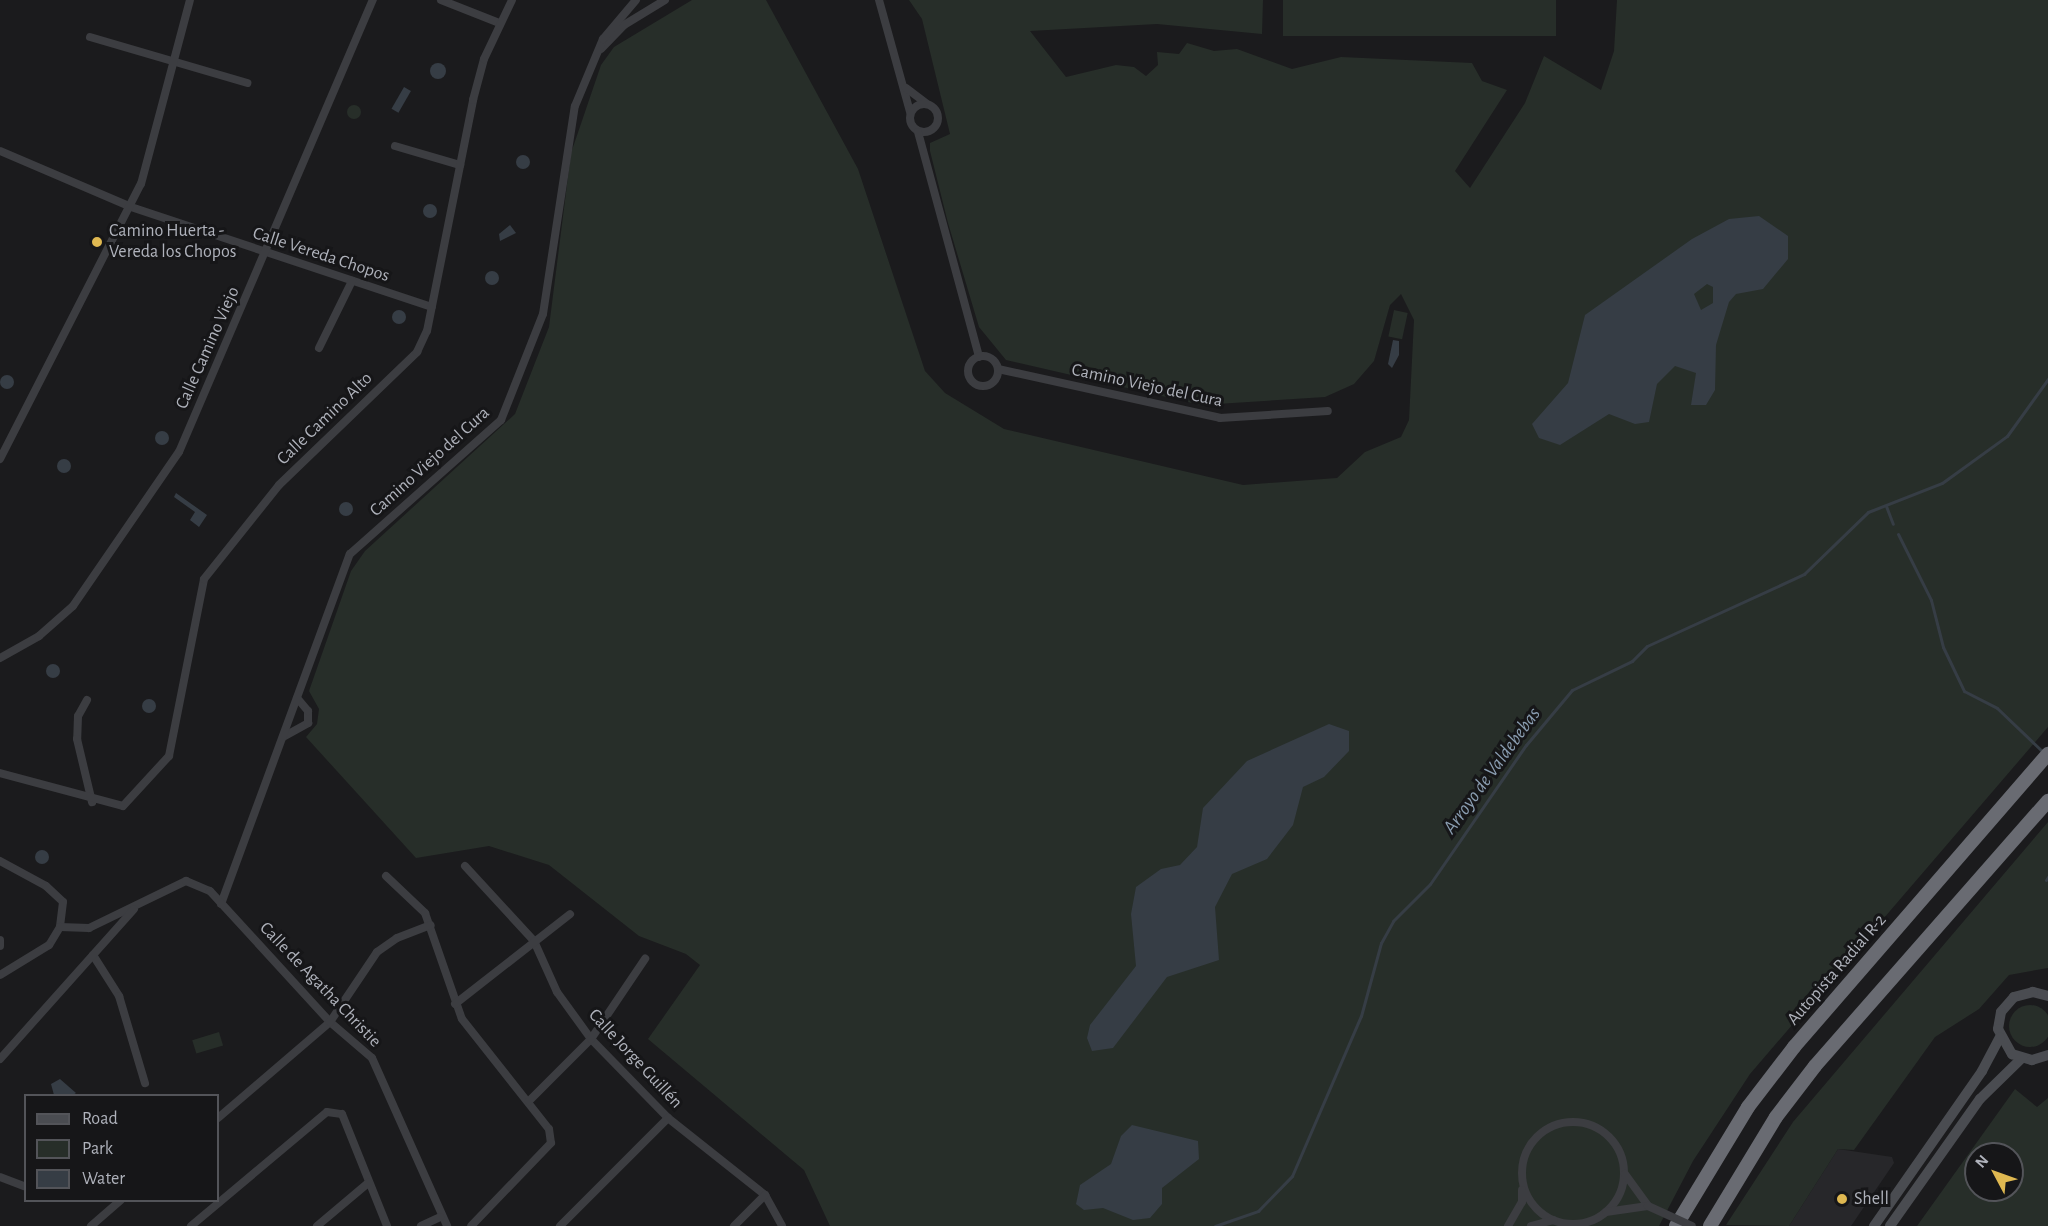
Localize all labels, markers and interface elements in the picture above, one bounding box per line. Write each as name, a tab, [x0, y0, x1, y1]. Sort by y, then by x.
place label: Camino Huerta - Vereda los Chopos	[109, 221, 236, 264]
street label: Calle Vereda Chopos	[250, 223, 392, 287]
marker: Camino Huerta - Vereda los Chopos	[90, 235, 104, 249]
street label: Calle Camino Viejo	[171, 283, 245, 413]
street label: Camino Viejo del Cura	[1070, 359, 1224, 413]
street label: Calle Camino Alto	[273, 368, 377, 470]
street label: Camino Viejo del Cura	[366, 403, 494, 521]
water label: Arroyo de Valdebebas	[1438, 703, 1546, 839]
street label: Autopista Radial R-2	[1783, 910, 1891, 1030]
street label: Calle de Agatha Christie	[255, 918, 385, 1052]
street label: Calle Jorge Guillén	[583, 1005, 687, 1113]
legend	[24, 1094, 219, 1202]
text: Road	[82, 1110, 118, 1128]
text: Park	[82, 1140, 113, 1158]
north arrow	[1964, 1142, 2024, 1202]
text: N	[1972, 1152, 1992, 1171]
text: Water	[82, 1170, 125, 1188]
place label: Shell	[1854, 1188, 1889, 1210]
marker: Shell	[1835, 1192, 1849, 1206]

